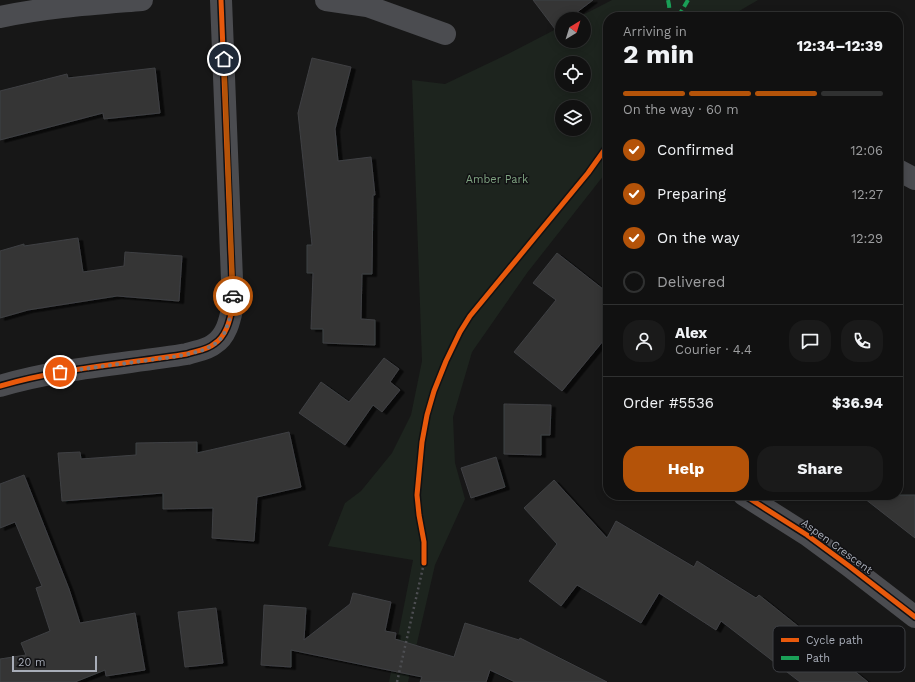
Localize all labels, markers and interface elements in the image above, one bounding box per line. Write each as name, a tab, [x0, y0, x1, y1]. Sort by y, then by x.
north arrow	[555, 12, 591, 48]
map controls	[555, 12, 591, 136]
text: Arriving in	[623, 24, 687, 39]
text: 12:34–12:39	[797, 37, 883, 55]
text: 2 min	[623, 39, 694, 69]
pin	[207, 42, 241, 76]
icon: home	[213, 48, 235, 70]
button: locate	[555, 56, 591, 92]
button: layers	[555, 100, 591, 136]
text: On the way · 60 m	[623, 102, 739, 117]
icon: check	[623, 139, 645, 161]
text: Confirmed	[657, 141, 734, 159]
text: 12:06	[851, 143, 883, 158]
park label: Amber Park	[466, 173, 528, 186]
icon: check	[623, 183, 645, 205]
text: Preparing	[657, 185, 726, 203]
text: 12:27	[852, 187, 883, 202]
icon: check	[623, 227, 645, 249]
text: On the way	[657, 229, 739, 247]
text: 12:29	[851, 231, 883, 246]
text: Delivered	[657, 273, 725, 291]
courier	[213, 276, 253, 316]
icon: car	[222, 285, 244, 307]
button: person	[623, 320, 665, 362]
button: chat	[789, 320, 831, 362]
button: phone	[841, 320, 883, 362]
text: Alex	[675, 324, 707, 342]
text: Courier · 4.4	[675, 342, 752, 357]
pin	[43, 355, 77, 389]
icon: bag	[49, 361, 71, 383]
text: Order #5536	[623, 394, 714, 412]
text: $36.94	[832, 394, 883, 412]
button: Help	[623, 446, 749, 492]
button: Share	[757, 446, 883, 492]
street label: Aspen Crescent	[799, 516, 875, 577]
legend	[773, 626, 905, 672]
text: Cycle path	[806, 634, 863, 647]
text: Path	[806, 652, 830, 665]
scale bar	[12, 654, 97, 673]
text: 20 m	[18, 656, 46, 669]

